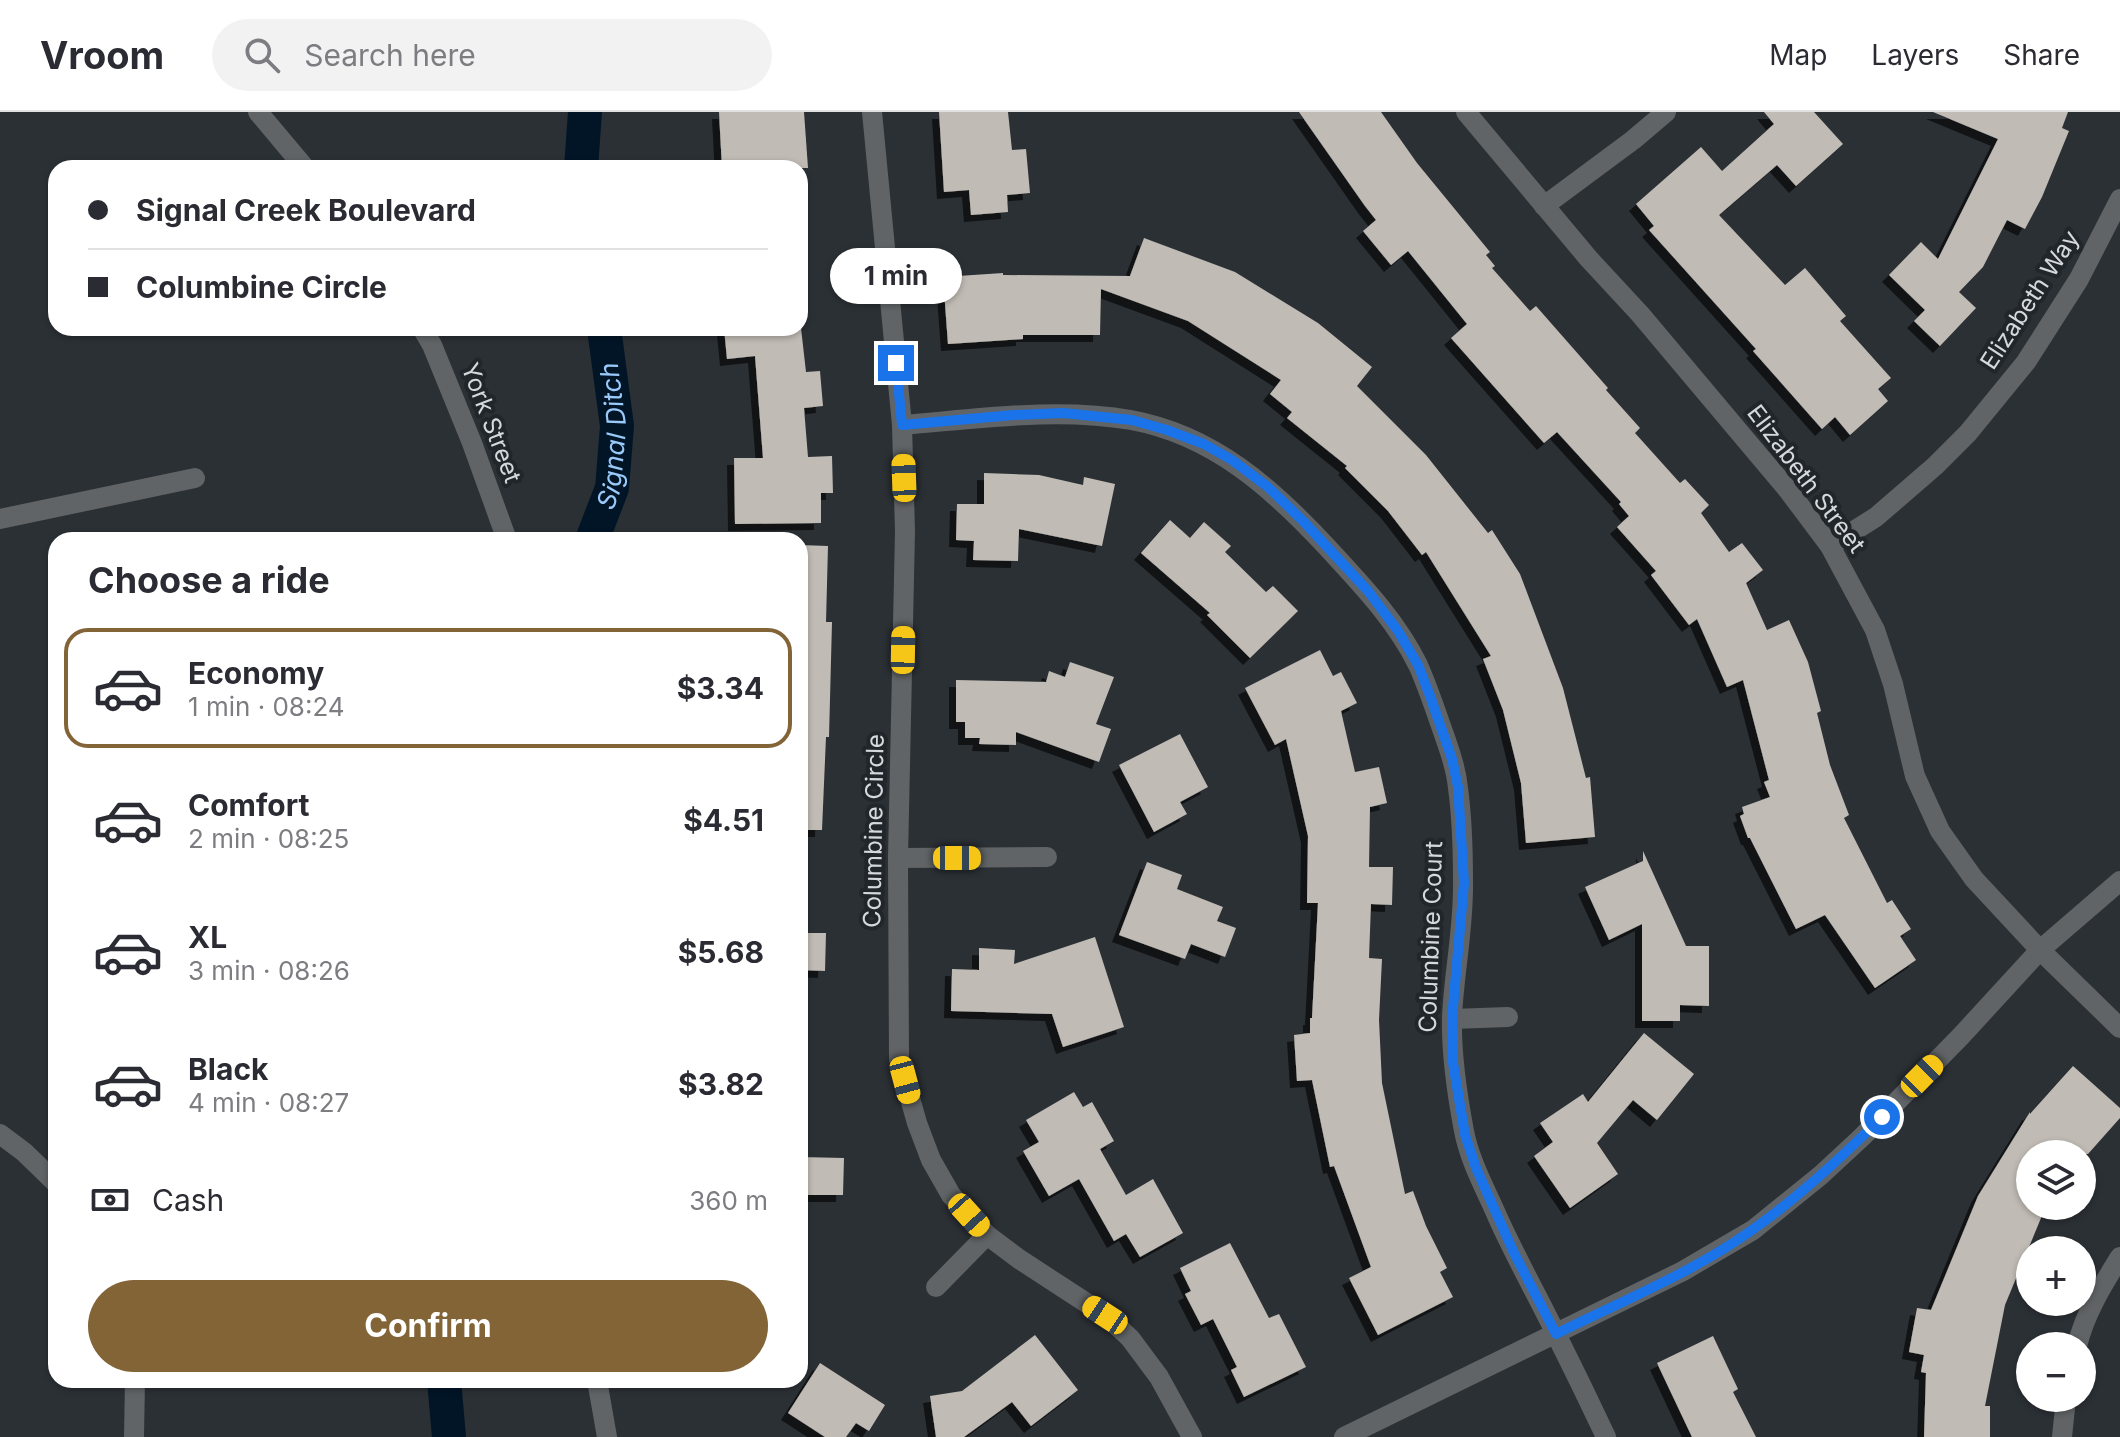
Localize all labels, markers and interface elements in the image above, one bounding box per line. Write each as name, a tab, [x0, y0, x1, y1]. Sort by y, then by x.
search box	[212, 19, 772, 91]
text: Vroom	[40, 32, 164, 78]
icon: search	[240, 33, 284, 77]
text: Search here	[304, 37, 476, 73]
text: Map	[1769, 38, 1827, 72]
text: Layers	[1871, 38, 1959, 72]
text: Share	[2003, 38, 2080, 72]
text: Signal Creek Boulevard	[136, 192, 476, 228]
street label: Elizabeth Way	[1974, 225, 2085, 374]
callout: 1 min	[830, 247, 962, 303]
text: 1 min	[864, 260, 928, 291]
text: Columbine Circle	[136, 269, 387, 305]
route end	[878, 345, 914, 381]
street label: York Street	[455, 359, 528, 487]
water label: Signal Ditch	[589, 361, 632, 513]
street label: Elizabeth Street	[1741, 399, 1872, 559]
car	[891, 454, 917, 502]
text: Choose a ride	[88, 558, 330, 602]
car	[891, 626, 915, 674]
icon: car	[92, 652, 164, 724]
text: Economy	[188, 655, 324, 691]
text: $3.34	[677, 670, 764, 706]
text: 1 min · 08:24	[188, 691, 345, 722]
street label: Columbine Circle	[857, 734, 890, 928]
icon: car	[92, 784, 164, 856]
text: Comfort	[188, 787, 309, 823]
text: $4.51	[683, 802, 764, 838]
text: 2 min · 08:25	[188, 823, 349, 854]
street label: Columbine Court	[1413, 841, 1448, 1033]
car	[933, 846, 981, 870]
icon: car	[92, 916, 164, 988]
text: XL	[188, 919, 227, 955]
text: $5.68	[678, 934, 764, 970]
text: 3 min · 08:26	[188, 955, 350, 986]
icon: car	[92, 1048, 164, 1120]
text: Black	[188, 1051, 268, 1087]
car	[1897, 1051, 1947, 1101]
car	[887, 1054, 923, 1106]
text: $3.82	[678, 1066, 764, 1102]
text: 4 min · 08:27	[188, 1087, 349, 1118]
route start	[1864, 1099, 1900, 1135]
map controls	[2016, 1140, 2096, 1412]
button: layers	[2016, 1140, 2096, 1220]
icon: cash	[88, 1178, 132, 1222]
text: Cash	[152, 1182, 224, 1218]
text: 360 m	[689, 1185, 768, 1216]
car	[944, 1189, 994, 1241]
button: +	[2016, 1236, 2096, 1316]
button: Confirm	[88, 1280, 768, 1372]
car	[1078, 1292, 1132, 1338]
button: −	[2016, 1332, 2096, 1412]

